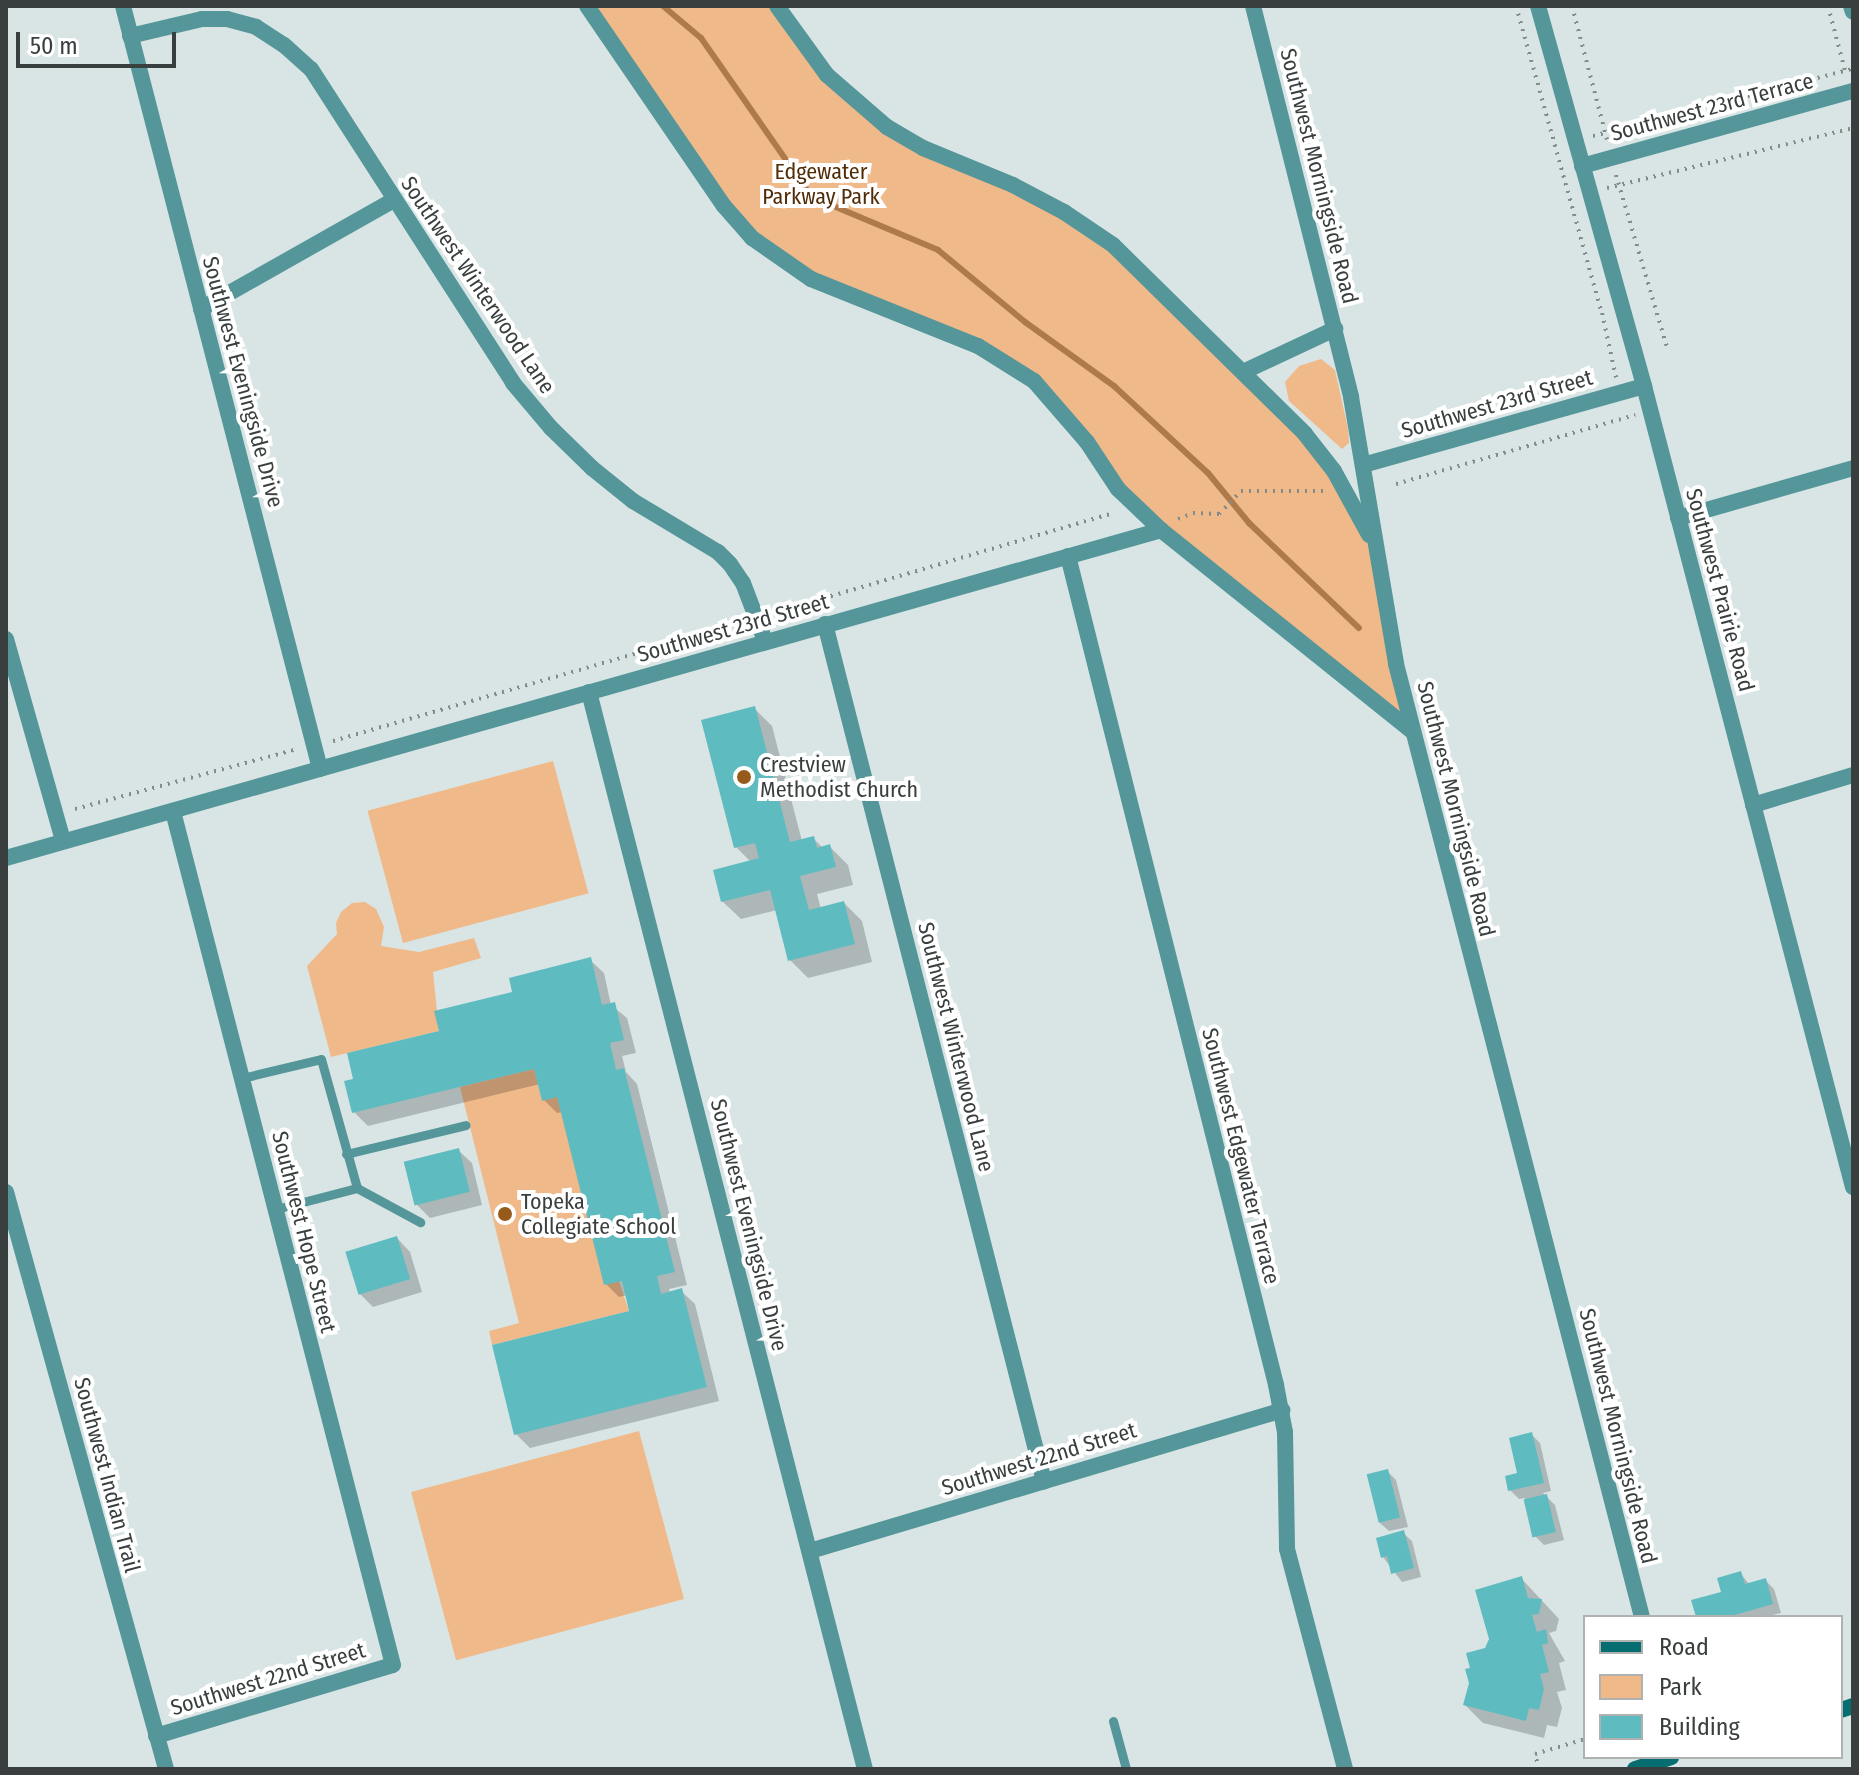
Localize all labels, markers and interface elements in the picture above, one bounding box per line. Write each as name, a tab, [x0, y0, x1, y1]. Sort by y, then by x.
scale bar	[20, 16, 180, 66]
text: 50 m	[30, 32, 78, 60]
street label: Southwest Morningside Road	[1275, 46, 1363, 306]
street label: Southwest 23rd Terrace	[1608, 67, 1816, 147]
park label: Edgewater Parkway Park	[762, 158, 880, 210]
street label: Southwest Winterwood Lane	[395, 171, 561, 399]
street label: Southwest Eveningside Drive	[197, 254, 289, 510]
street label: Southwest 23rd Street	[1398, 364, 1596, 444]
street label: Southwest Prairie Road	[1680, 486, 1760, 694]
street label: Southwest 23rd Street	[634, 588, 832, 668]
street label: Southwest Morningside Road	[1412, 679, 1500, 939]
place label: Crestview Methodist Church	[760, 751, 918, 802]
marker: Crestview Methodist Church	[735, 768, 753, 786]
street label: Southwest Winterwood Lane	[912, 920, 1000, 1174]
street label: Southwest Edgewater Terrace	[1196, 1025, 1286, 1287]
street label: Southwest Eveningside Drive	[705, 1096, 793, 1354]
street label: Southwest Hope Street	[266, 1129, 342, 1335]
place label: Topeka Collegiate School	[521, 1188, 676, 1240]
marker: Topeka Collegiate School	[496, 1205, 514, 1223]
street label: Southwest Morningside Road	[1574, 1306, 1662, 1566]
street label: Southwest Indian Trail	[68, 1375, 146, 1575]
street label: Southwest 22nd Street	[939, 1417, 1139, 1501]
legend	[1583, 1615, 1843, 1759]
text: Road	[1659, 1633, 1709, 1661]
street label: Southwest 22nd Street	[168, 1637, 368, 1721]
text: Park	[1659, 1673, 1702, 1701]
text: Building	[1659, 1713, 1740, 1741]

